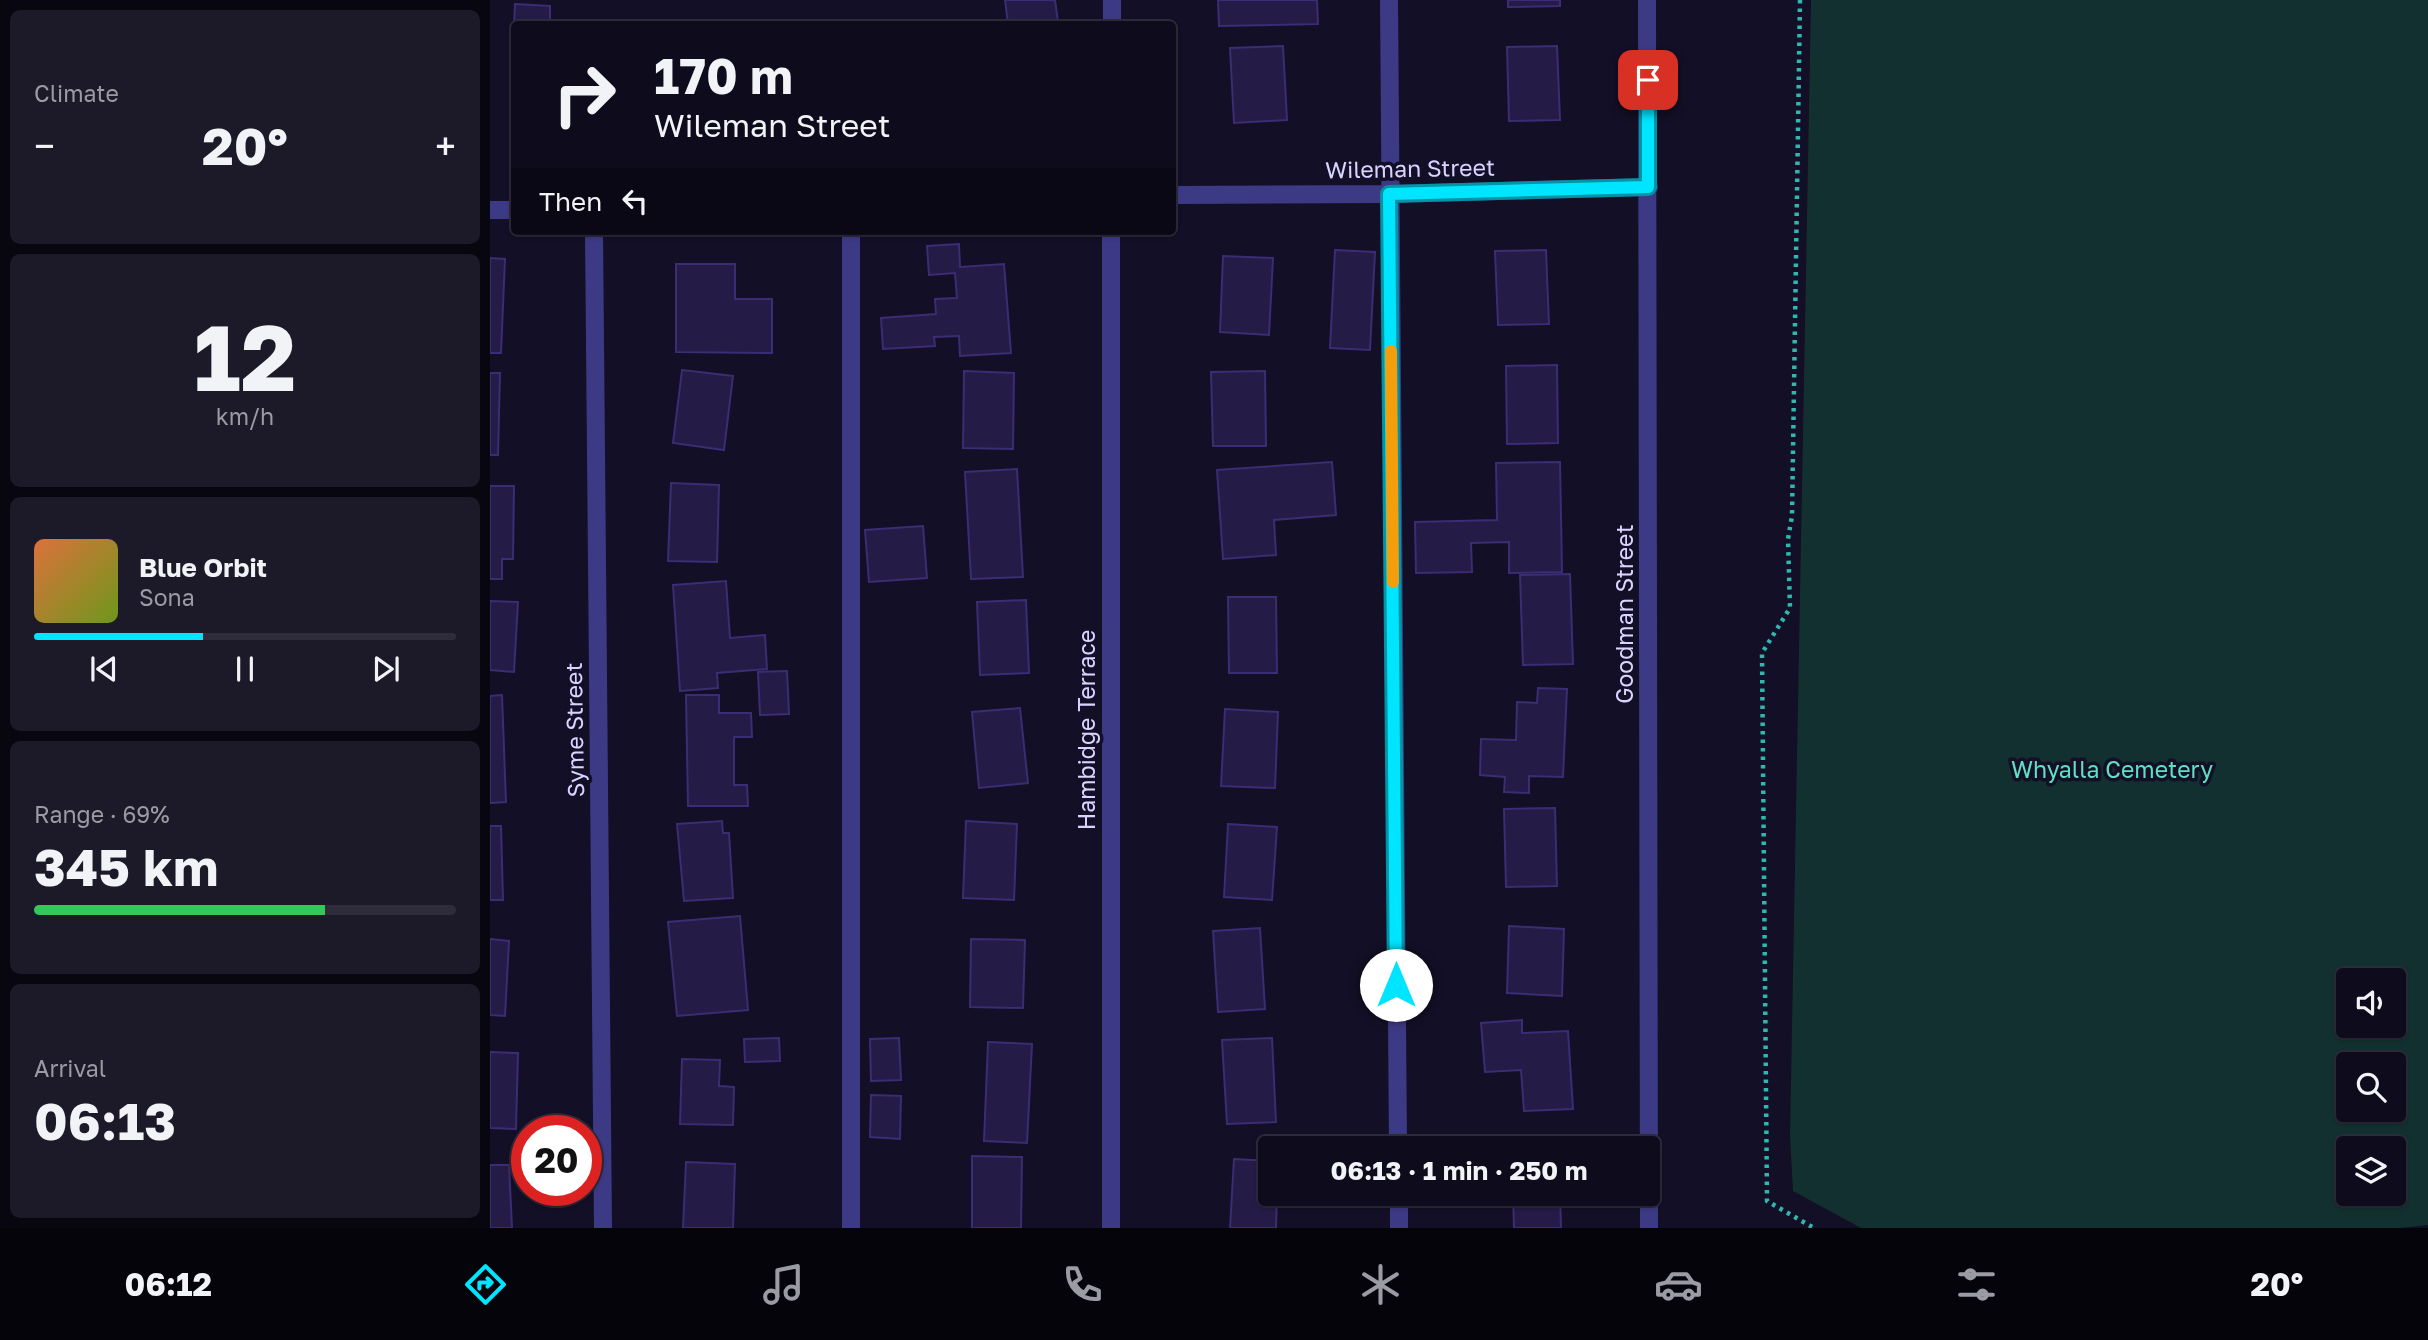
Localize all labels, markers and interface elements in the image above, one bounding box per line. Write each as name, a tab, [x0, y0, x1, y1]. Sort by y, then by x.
text: 170 m	[654, 46, 793, 105]
icon: right	[539, 49, 630, 140]
pin	[1618, 50, 1678, 110]
icon: arrive	[1629, 61, 1667, 99]
text: Climate	[34, 79, 119, 107]
text: Wileman Street	[654, 106, 891, 144]
text: 20°	[202, 114, 288, 176]
text: −	[34, 123, 55, 168]
text: +	[435, 123, 456, 168]
street label: Wileman Street	[1325, 153, 1495, 183]
icon: left	[616, 182, 654, 220]
text: Then	[539, 186, 602, 217]
text: 12	[194, 302, 296, 411]
text: km/h	[216, 402, 274, 430]
street label: Goodman Street	[1610, 524, 1638, 704]
text: Blue Orbit	[139, 552, 267, 583]
text: Sona	[139, 583, 195, 611]
street label: Hambidge Terrace	[1072, 630, 1100, 830]
icon: previous	[85, 650, 123, 688]
icon: pause	[226, 650, 264, 688]
icon: next	[367, 650, 405, 688]
street label: Syme Street	[559, 662, 589, 798]
park label: Whyalla Cemetery	[2011, 755, 2213, 783]
text: Range · 69%	[34, 800, 170, 828]
text: 345 km	[34, 835, 219, 897]
position arrow	[1359, 948, 1433, 1022]
map controls	[2336, 968, 2406, 1206]
button: sound	[2336, 968, 2406, 1038]
button: search	[2336, 1052, 2406, 1122]
text: Arrival	[34, 1054, 106, 1082]
text: 06:13	[34, 1089, 176, 1151]
speed limit sign: 20	[511, 1115, 602, 1206]
button: layers	[2336, 1136, 2406, 1206]
text: 06:13 · 1 min · 250 m	[1331, 1155, 1587, 1186]
icon: directions	[461, 1260, 510, 1309]
icon: music	[759, 1260, 808, 1309]
icon: phone	[1058, 1260, 1107, 1309]
icon: climate	[1356, 1260, 1405, 1309]
icon: car	[1654, 1260, 1703, 1309]
icon: filters	[1952, 1260, 2001, 1309]
text: 06:12	[125, 1265, 212, 1303]
text: 20°	[2251, 1265, 2303, 1303]

